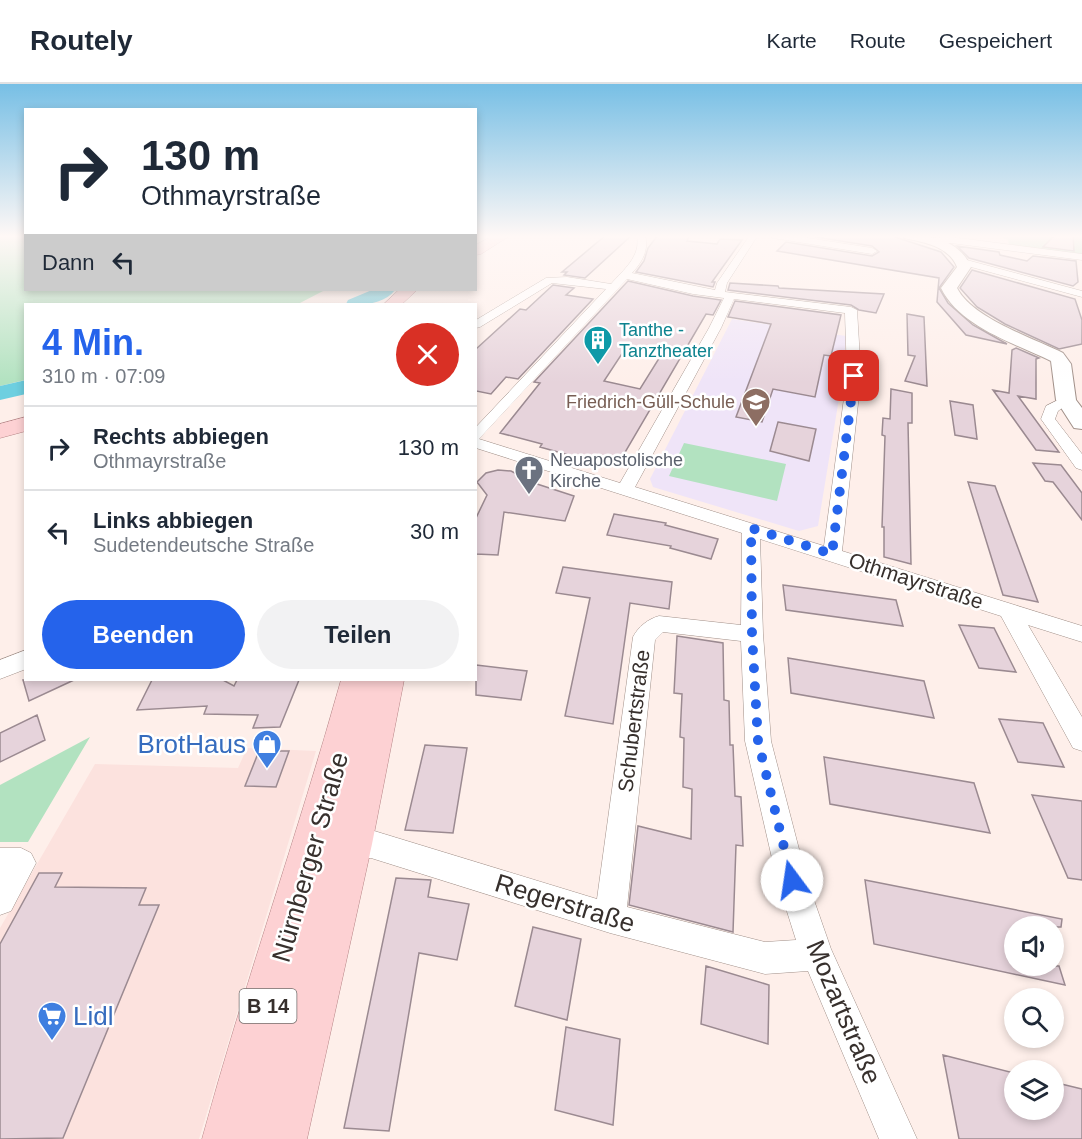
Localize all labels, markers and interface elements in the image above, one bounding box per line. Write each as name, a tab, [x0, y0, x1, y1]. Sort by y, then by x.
text: Routely	[30, 25, 133, 56]
text: Karte	[767, 29, 817, 52]
text: Route	[850, 29, 906, 52]
text: Gespeichert	[939, 29, 1052, 52]
icon: right	[42, 132, 120, 210]
text: 130 m	[141, 132, 260, 179]
text: Othmayrstraße	[141, 181, 321, 211]
icon: left	[107, 246, 140, 279]
text: Dann	[42, 250, 95, 275]
place label: Tanthe - Tanztheater	[619, 320, 713, 361]
text: 4 Min.	[42, 322, 144, 363]
button: close	[396, 323, 459, 386]
building icon: Tanthe - Tanztheater	[582, 324, 614, 366]
pin	[828, 350, 879, 401]
icon: arrive	[837, 359, 870, 392]
text: 310 m · 07:09	[42, 365, 165, 387]
school or university icon: Friedrich-Güll-Schule	[740, 386, 772, 428]
place label: Friedrich-Güll-Schule	[566, 392, 735, 412]
text: Rechts abbiegen	[93, 424, 269, 449]
icon: right	[42, 432, 75, 465]
text: 130 m	[398, 435, 459, 460]
text: Othmayrstraße	[93, 450, 226, 472]
place label: Neuapostolische Kirche	[550, 450, 683, 491]
church icon: Neuapostolische Kirche	[513, 454, 545, 496]
text: Links abbiegen	[93, 508, 253, 533]
icon: left	[42, 516, 75, 549]
text: 30 m	[410, 519, 459, 544]
text: Sudetendeutsche Straße	[93, 534, 314, 556]
street label: Othmayrstraße	[846, 548, 986, 613]
button: Beenden	[42, 600, 245, 669]
button: Teilen	[257, 600, 459, 669]
street label: Schubertstraße	[613, 648, 654, 794]
shop icon: BrotHaus	[251, 728, 283, 770]
place label: BrotHaus	[138, 729, 246, 759]
street label: Nürnberger Straße	[266, 749, 354, 965]
position arrow	[760, 848, 824, 912]
street label: Regerstraße	[492, 868, 638, 938]
map controls	[1004, 916, 1064, 1120]
button: sound	[1004, 916, 1064, 976]
street label: Mozartstraße	[800, 936, 888, 1088]
button: search	[1004, 988, 1064, 1048]
road number: B 14	[240, 989, 296, 1023]
supermarket icon: Lidl	[36, 1000, 68, 1042]
place label: Lidl	[73, 1001, 113, 1031]
button: layers	[1004, 1060, 1064, 1120]

